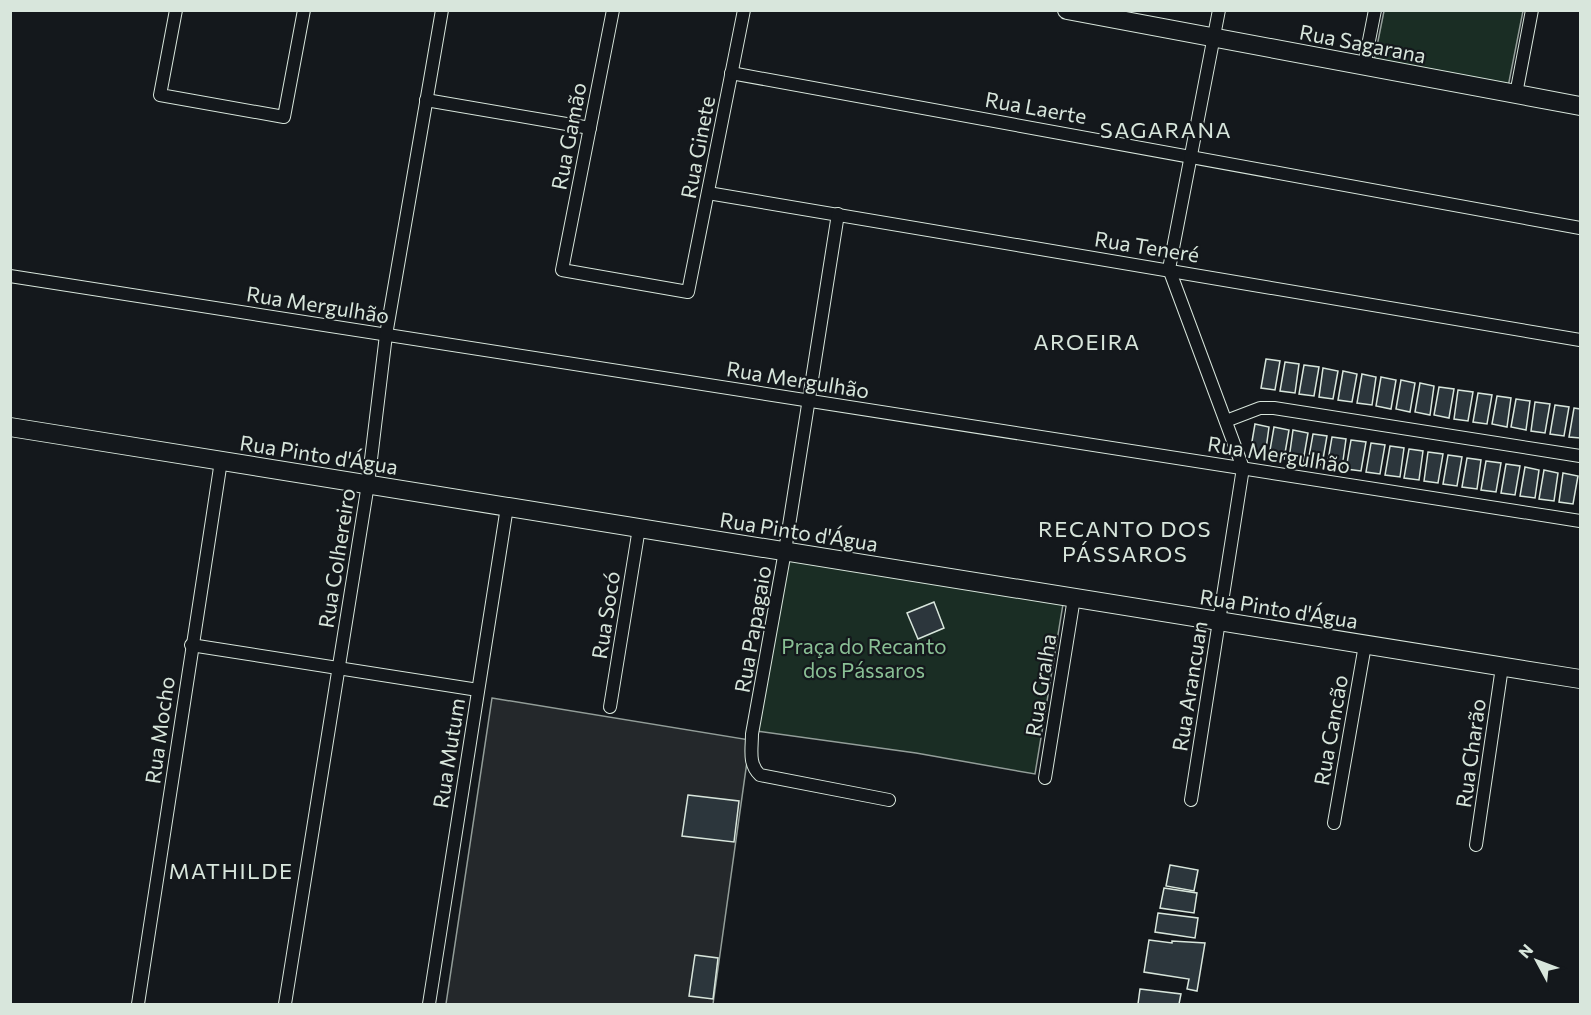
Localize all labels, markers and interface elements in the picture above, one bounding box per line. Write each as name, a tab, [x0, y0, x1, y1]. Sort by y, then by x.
street label: Rua Sagarana	[1298, 18, 1428, 68]
street label: Rua Gamão	[545, 80, 591, 192]
street label: Rua Laerte	[983, 86, 1089, 128]
street label: Rua Ginete	[675, 94, 719, 200]
district label: SAGARANA	[1100, 116, 1232, 143]
street label: Rua Teneré	[1093, 225, 1201, 267]
street label: Rua Mergulhão	[245, 280, 391, 328]
district label: AROEIRA	[1033, 328, 1141, 355]
street label: Rua Mergulhão	[725, 355, 871, 403]
street label: Rua Pinto d'Água	[238, 429, 400, 479]
street label: Rua Mergulhão	[1206, 430, 1352, 478]
street label: Rua Colhereiro	[313, 486, 359, 630]
street label: Rua Pinto d'Água	[718, 506, 880, 556]
district label: RECANTO DOS PÁSSAROS	[1038, 515, 1212, 567]
street label: Rua Papagaio	[729, 564, 775, 694]
street label: Rua Socó	[586, 569, 624, 661]
street label: Rua Pinto d'Água	[1198, 583, 1360, 633]
street label: Rua Arancuan	[1166, 619, 1212, 753]
street label: Rua Gralha	[1020, 632, 1060, 738]
park label: Praça do Recanto dos Pássaros	[781, 633, 947, 682]
street label: Rua Cancão	[1308, 673, 1352, 787]
street label: Rua Mocho	[139, 675, 179, 785]
street label: Rua Mutum	[427, 696, 469, 810]
street label: Rua Charão	[1450, 697, 1490, 809]
district label: MATHILDE	[169, 857, 293, 884]
north arrow	[1507, 931, 1567, 991]
text: N	[1514, 940, 1536, 962]

